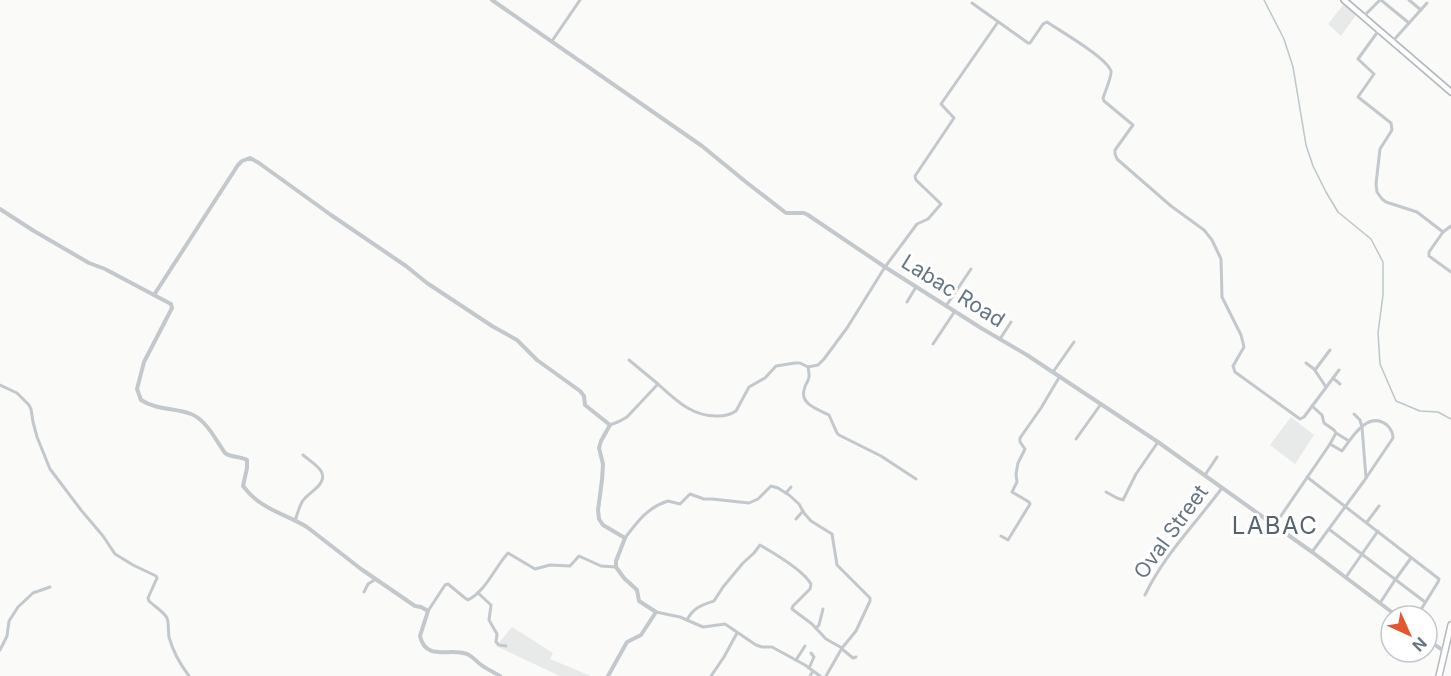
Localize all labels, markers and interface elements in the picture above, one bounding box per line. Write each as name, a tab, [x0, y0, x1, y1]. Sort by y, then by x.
street label: Labac Road	[897, 249, 1010, 332]
street label: Oval Street	[1128, 480, 1213, 583]
district label: LABAC	[1232, 511, 1318, 540]
north arrow	[1379, 604, 1439, 664]
text: N	[1408, 633, 1431, 656]

